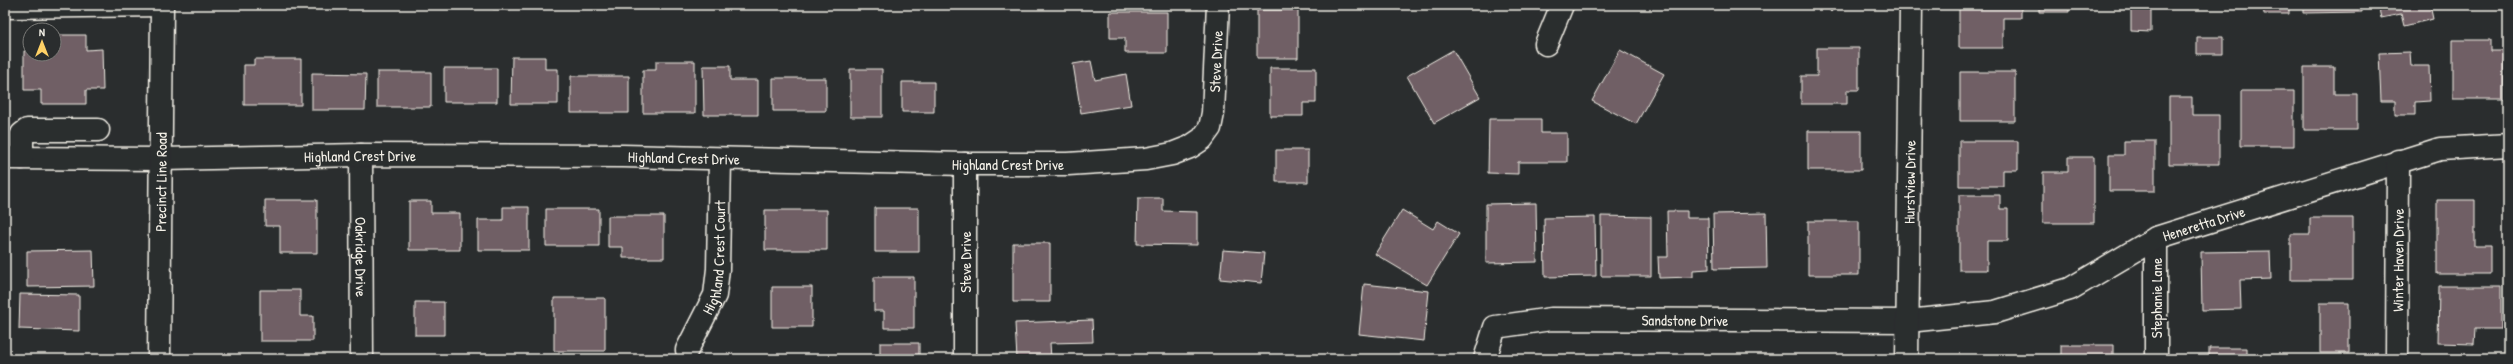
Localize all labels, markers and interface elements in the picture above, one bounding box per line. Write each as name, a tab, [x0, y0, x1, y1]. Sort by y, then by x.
north arrow	[22, 22, 62, 62]
text: N	[39, 25, 45, 39]
street label: Steve Drive	[1203, 30, 1227, 93]
street label: Precinct Line Road	[150, 132, 171, 232]
street label: Hurstview Drive	[1898, 140, 1920, 224]
street label: Highland Crest Drive	[304, 144, 416, 167]
street label: Highland Crest Drive	[628, 146, 740, 169]
street label: Highland Crest Drive	[952, 153, 1064, 175]
street label: Highland Crest Court	[696, 199, 730, 318]
street label: Heneretta Drive	[2160, 200, 2248, 246]
street label: Winter Haven Drive	[2387, 208, 2408, 312]
street label: Oakridge Drive	[351, 217, 372, 297]
street label: Steve Drive	[955, 231, 976, 293]
street label: Stephanie Lane	[2146, 258, 2167, 338]
street label: Sandstone Drive	[1641, 309, 1728, 330]

